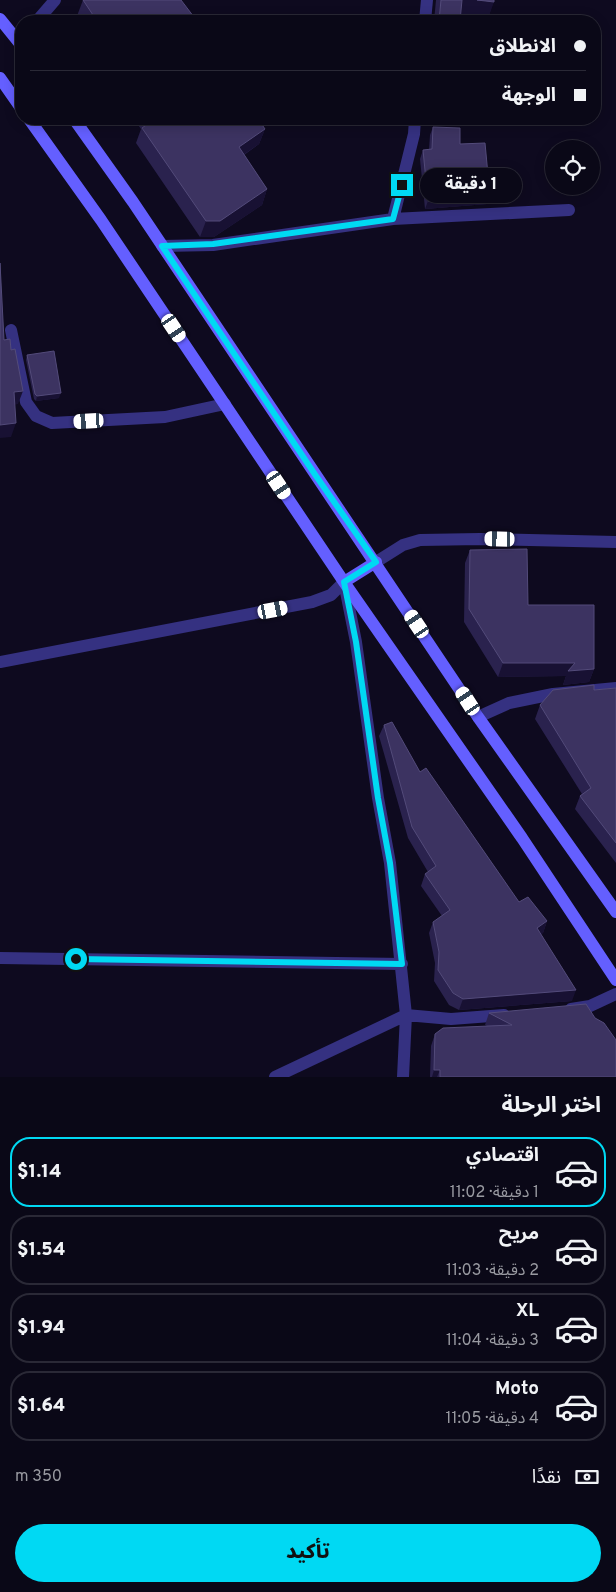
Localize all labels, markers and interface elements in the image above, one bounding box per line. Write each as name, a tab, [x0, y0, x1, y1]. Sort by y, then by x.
text: الانطلاق	[490, 35, 556, 59]
text: الوجهة	[502, 84, 556, 108]
map controls	[545, 140, 600, 195]
button: locate	[545, 140, 600, 195]
callout: 1 دقيقة	[420, 168, 522, 202]
route end	[391, 174, 413, 196]
text: 1 دقيقة	[445, 175, 497, 195]
car	[159, 311, 188, 345]
car	[73, 413, 104, 429]
car	[264, 468, 293, 502]
car	[484, 531, 515, 547]
car	[256, 600, 289, 620]
car	[402, 607, 431, 641]
car	[453, 684, 482, 718]
route start	[65, 948, 87, 970]
text: اختر الرحلة	[502, 1093, 601, 1120]
text: اقتصادي	[466, 1144, 539, 1168]
icon: car	[554, 1150, 599, 1195]
text: $1.14	[17, 1160, 62, 1184]
text: 1 دقيقة · 11:02	[450, 1183, 539, 1203]
text: مريح	[499, 1222, 539, 1246]
icon: car	[554, 1228, 599, 1273]
text: $1.54	[17, 1238, 66, 1262]
text: 2 دقيقة · 11:03	[446, 1261, 539, 1281]
text: XL	[516, 1299, 539, 1323]
icon: car	[554, 1306, 599, 1351]
text: $1.94	[17, 1316, 65, 1340]
text: 3 دقيقة · 11:04	[446, 1331, 539, 1351]
text: Moto	[495, 1377, 539, 1401]
icon: car	[554, 1384, 599, 1429]
text: $1.64	[17, 1394, 65, 1418]
text: 4 دقيقة · 11:05	[446, 1409, 539, 1429]
icon: cash	[573, 1463, 601, 1491]
text: نقدًا	[532, 1466, 561, 1490]
text: 350 m	[15, 1467, 62, 1487]
button: تأكيد	[15, 1524, 601, 1582]

